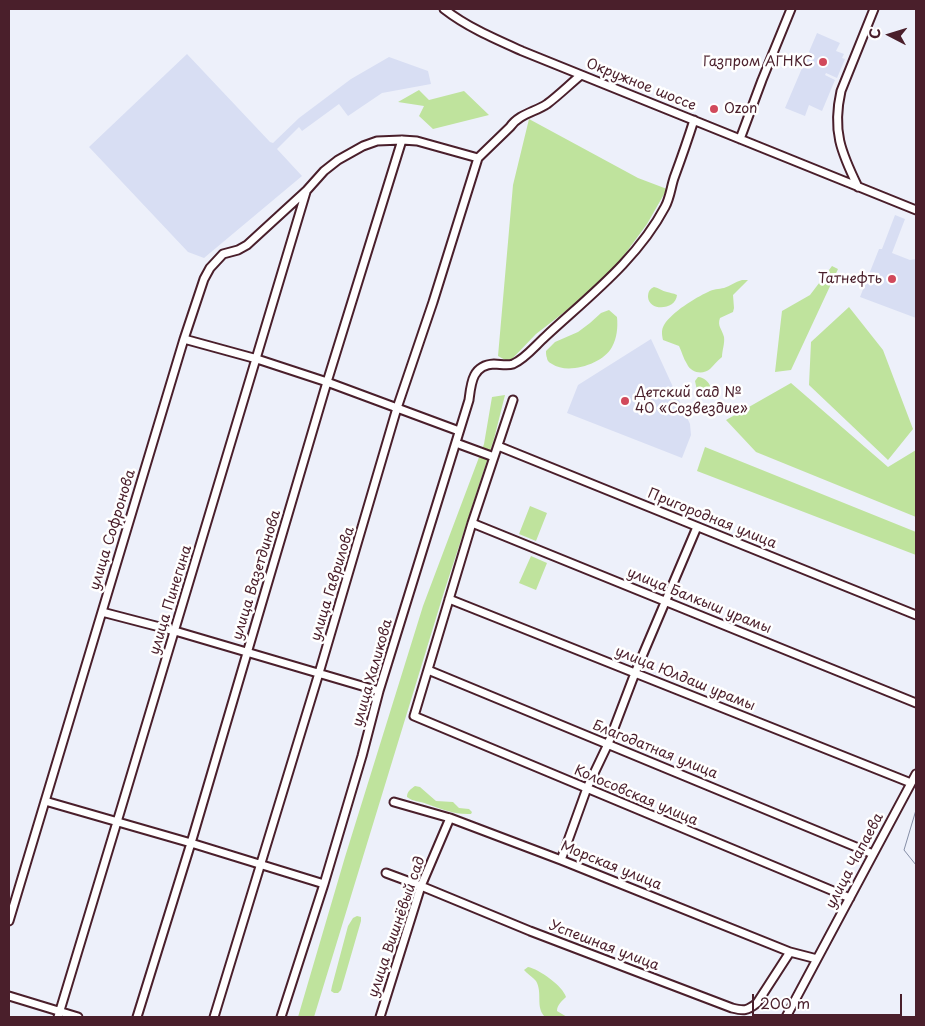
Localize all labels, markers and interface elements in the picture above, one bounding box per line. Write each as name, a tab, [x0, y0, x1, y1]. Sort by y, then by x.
north arrow	[865, 10, 915, 60]
text: С	[864, 27, 885, 40]
place label: Газпром АГНКС	[703, 54, 813, 70]
street label: Окружное шоссе	[584, 55, 698, 115]
marker: Газпром АГНКС	[817, 56, 829, 68]
place label: Ozon	[724, 101, 757, 117]
marker: Ozon	[708, 103, 720, 115]
place label: Татнефть	[818, 271, 882, 287]
marker: Татнефть	[886, 273, 898, 285]
place label: Детский сад № 40 «Созвездие»	[635, 385, 748, 418]
marker: Детский сад № 40 «Созвездие»	[619, 395, 631, 407]
street label: улица Софронова	[87, 468, 139, 592]
street label: Пригородная улица	[645, 485, 779, 553]
street label: улица Вазетдинова	[229, 508, 285, 642]
street label: улица Гаврилова	[308, 525, 358, 643]
street label: улица Пинегина	[146, 543, 196, 657]
street label: улица Балкыш урамы	[624, 564, 774, 638]
street label: улица Халикова	[350, 617, 396, 729]
street label: улица Юлдаш урамы	[613, 643, 757, 715]
street label: Благодатная улица	[590, 717, 720, 783]
street label: Колосовская улица	[572, 762, 700, 830]
street label: улица Чапаева	[823, 810, 887, 912]
street label: Морская улица	[558, 838, 664, 894]
street label: улица Вишнёвый сад	[365, 854, 429, 1000]
street label: Успешная улица	[547, 917, 661, 975]
scale bar	[755, 984, 905, 1016]
text: 200 m	[760, 991, 810, 1014]

